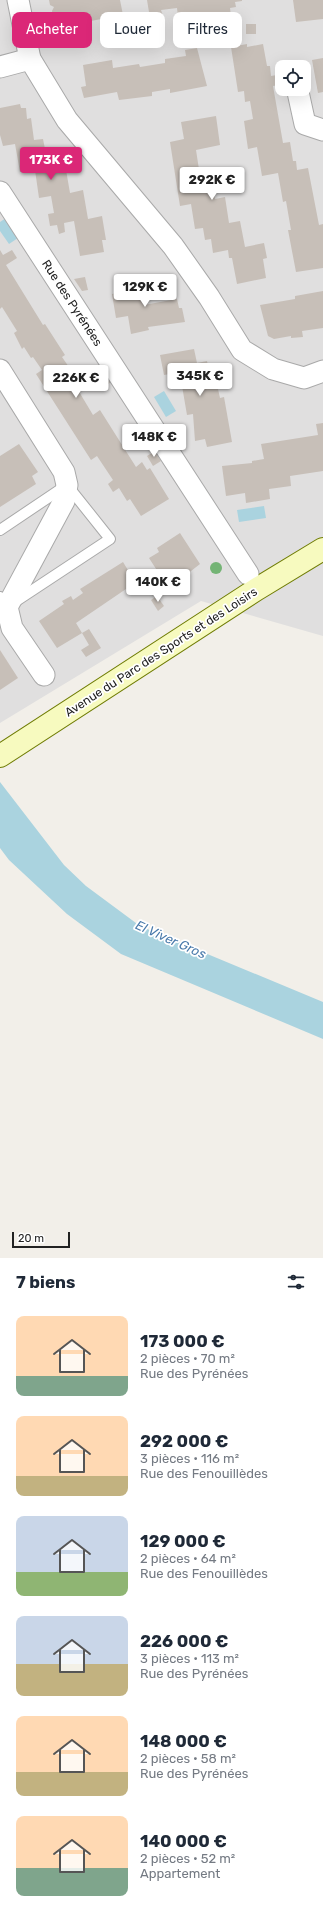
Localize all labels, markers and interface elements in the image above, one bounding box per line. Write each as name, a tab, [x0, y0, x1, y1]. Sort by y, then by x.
chip: Acheter	[12, 12, 92, 48]
chip: Louer	[100, 12, 165, 48]
chip: Filtres	[173, 12, 242, 48]
map controls	[275, 60, 311, 96]
button: locate	[275, 60, 311, 96]
pin: 173K €	[18, 147, 84, 181]
text: 173K €	[29, 152, 73, 167]
pin: 292K €	[179, 167, 245, 201]
text: 292K €	[189, 172, 235, 187]
street label: Rue des Pyrénées	[39, 257, 105, 349]
pin: 129K €	[112, 274, 178, 308]
text: 129K €	[123, 279, 167, 294]
pin: 345K €	[167, 363, 233, 397]
pin: 226K €	[43, 365, 109, 399]
text: 345K €	[176, 368, 224, 383]
text: 226K €	[53, 370, 99, 385]
pin: 148K €	[121, 424, 187, 458]
text: 148K €	[131, 429, 177, 444]
pin: 140K €	[125, 569, 191, 603]
text: 140K €	[135, 574, 181, 589]
street label: Avenue du Parc des Sports et des Loisirs	[62, 584, 260, 720]
water label: El Viver Gros	[133, 917, 209, 962]
scale bar	[12, 1230, 70, 1249]
text: 20 m	[18, 1232, 44, 1245]
icon: filters	[285, 1271, 307, 1293]
text: 7 biens	[16, 1272, 75, 1292]
text: 173 000 €	[140, 1331, 225, 1351]
icon: home	[48, 1332, 96, 1380]
text: 2 pièces · 70 m²	[140, 1351, 235, 1366]
text: Rue des Pyrénées	[140, 1366, 248, 1381]
text: 292 000 €	[140, 1431, 228, 1451]
icon: home	[48, 1432, 96, 1480]
text: 3 pièces · 116 m²	[140, 1451, 239, 1466]
text: Rue des Fenouillèdes	[140, 1466, 268, 1481]
text: 129 000 €	[140, 1531, 226, 1551]
icon: home	[48, 1532, 96, 1580]
text: 2 pièces · 64 m²	[140, 1551, 236, 1566]
text: Rue des Fenouillèdes	[140, 1566, 268, 1581]
text: 226 000 €	[140, 1631, 228, 1651]
icon: home	[48, 1632, 96, 1680]
text: 3 pièces · 113 m²	[140, 1651, 239, 1666]
text: Rue des Pyrénées	[140, 1666, 248, 1681]
text: 148 000 €	[140, 1731, 227, 1751]
icon: home	[48, 1732, 96, 1780]
text: 2 pièces · 58 m²	[140, 1751, 236, 1766]
text: Rue des Pyrénées	[140, 1766, 248, 1781]
text: 140 000 €	[140, 1831, 227, 1851]
icon: home	[48, 1832, 96, 1880]
text: 2 pièces · 52 m²	[140, 1851, 235, 1866]
text: Appartement	[140, 1866, 220, 1881]

